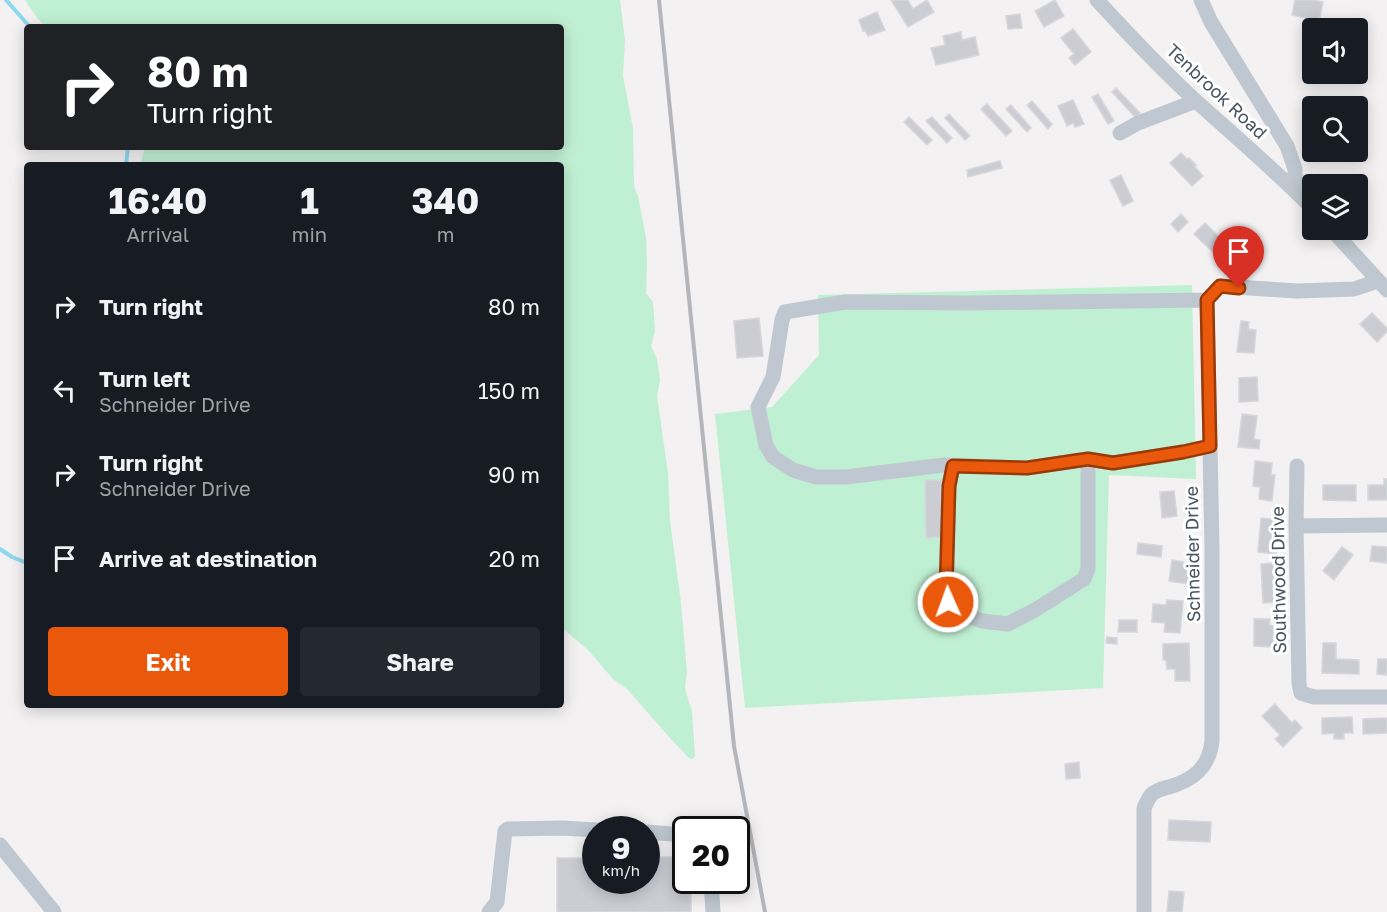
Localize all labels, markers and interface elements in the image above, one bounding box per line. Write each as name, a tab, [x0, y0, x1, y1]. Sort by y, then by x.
map controls	[1302, 18, 1368, 240]
button: sound	[1302, 18, 1368, 84]
street label: Tenbrook Road	[1162, 39, 1272, 143]
text: 80 m	[147, 46, 248, 96]
icon: right	[48, 48, 126, 126]
button: search	[1302, 96, 1368, 162]
text: Turn right	[147, 97, 273, 129]
button: layers	[1302, 174, 1368, 240]
text: 16:40	[108, 179, 207, 222]
text: 1	[300, 179, 319, 222]
text: 340	[412, 179, 479, 222]
text: Arrival	[127, 222, 189, 246]
text: min	[292, 222, 327, 246]
text: m	[437, 222, 454, 246]
pin	[1213, 226, 1264, 288]
icon: arrive	[1222, 235, 1255, 268]
icon: right	[48, 290, 81, 323]
text: Turn right	[99, 293, 203, 320]
text: 80 m	[488, 293, 540, 320]
text: Turn left	[99, 365, 190, 392]
icon: left	[48, 374, 81, 407]
text: 150 m	[478, 377, 540, 404]
text: Schneider Drive	[99, 392, 251, 416]
text: Turn right	[99, 449, 203, 476]
icon: right	[48, 458, 81, 491]
text: 90 m	[488, 461, 540, 488]
text: Schneider Drive	[99, 476, 251, 500]
street label: Schneider Drive	[1180, 486, 1204, 622]
street label: Southwood Drive	[1266, 506, 1290, 654]
icon: arrive	[48, 542, 81, 575]
text: Arrive at destination	[99, 545, 317, 572]
text: 20 m	[489, 545, 540, 572]
position arrow	[916, 570, 980, 634]
button: Exit	[48, 627, 288, 696]
button: Share	[300, 627, 540, 696]
speed limit sign: 20	[672, 816, 750, 894]
text: 9	[611, 830, 631, 866]
text: km/h	[602, 861, 640, 879]

